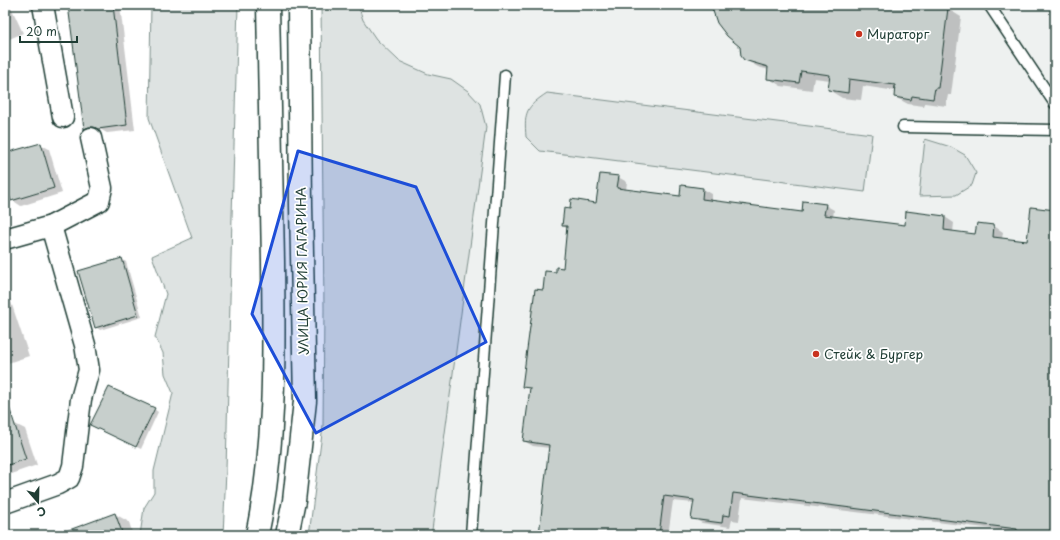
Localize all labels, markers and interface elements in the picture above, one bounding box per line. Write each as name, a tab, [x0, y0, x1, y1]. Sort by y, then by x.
scale bar	[20, 18, 77, 44]
text: 20 m	[26, 22, 57, 40]
place label: Мираторг	[867, 24, 930, 43]
marker: Мираторг	[854, 29, 864, 39]
street label: УЛИЦА ЮРИЯ ГАГАРИНА	[291, 187, 312, 355]
place label: Стейк & Бургер	[824, 344, 923, 363]
marker: Стейк & Бургер	[811, 349, 821, 359]
north arrow	[18, 482, 58, 522]
text: С	[35, 502, 48, 521]

